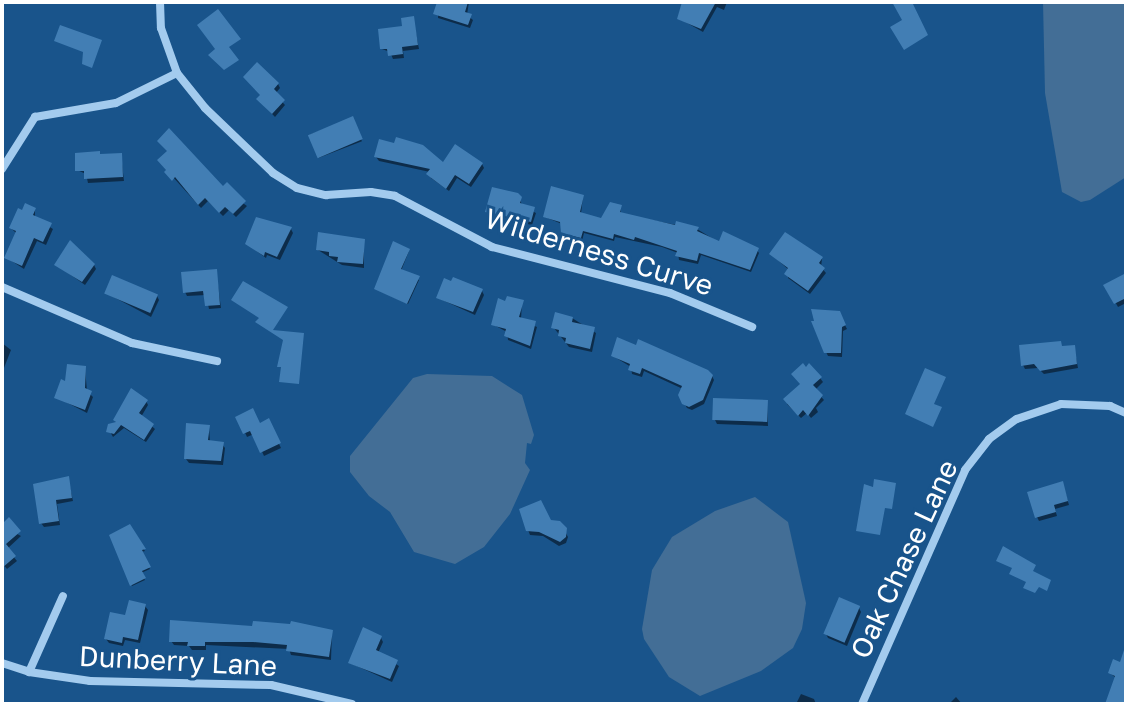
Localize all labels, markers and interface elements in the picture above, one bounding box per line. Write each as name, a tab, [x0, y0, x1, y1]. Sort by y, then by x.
street label: Wilderness Curve	[481, 201, 717, 303]
street label: Oak Chase Lane	[843, 454, 965, 664]
street label: Dunberry Lane	[78, 639, 278, 683]

